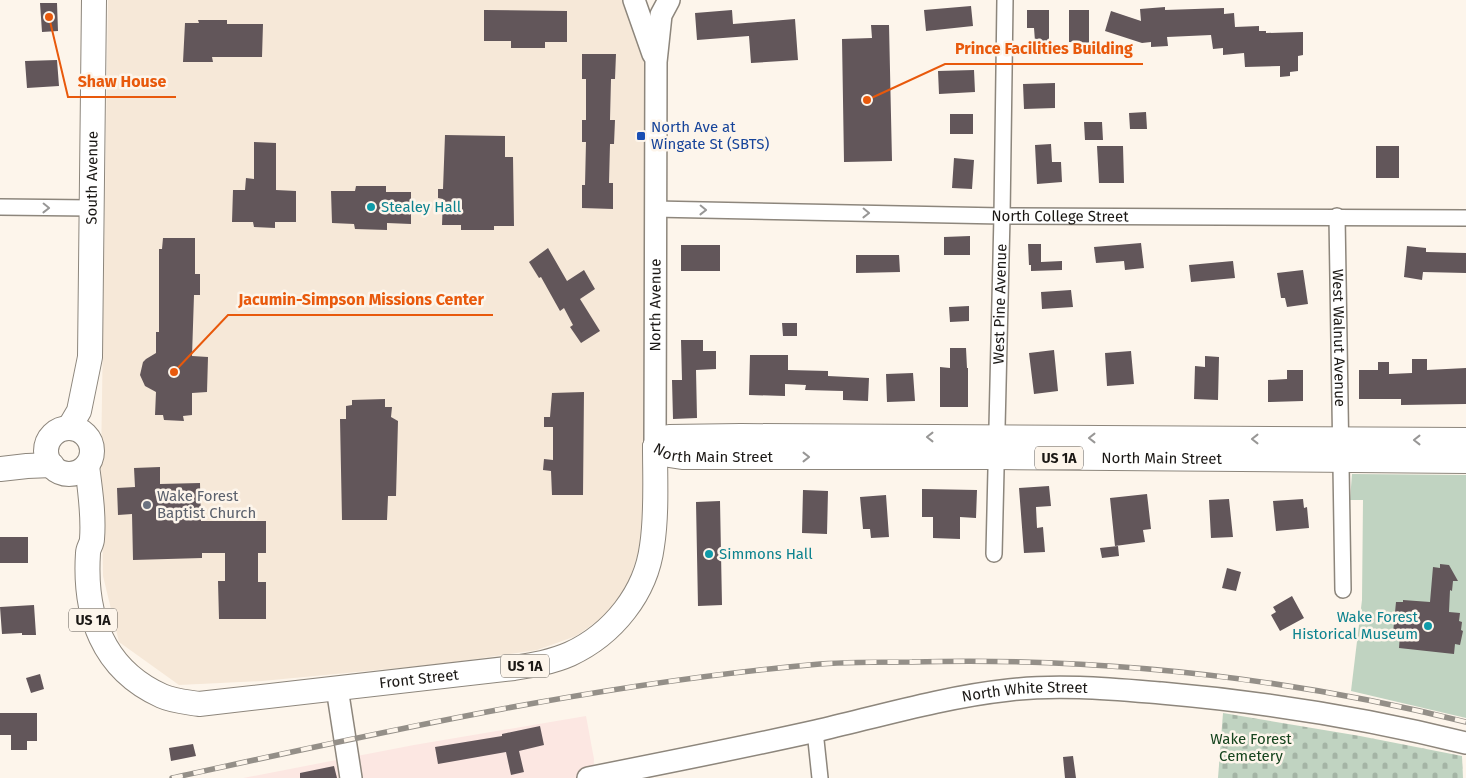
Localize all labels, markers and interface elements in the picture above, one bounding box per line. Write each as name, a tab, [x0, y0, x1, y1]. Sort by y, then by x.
callout: Prince Facilities Building	[945, 33, 1143, 64]
text: Prince Facilities Building	[955, 39, 1133, 58]
callout: Shaw House	[68, 66, 176, 97]
text: Shaw House	[78, 72, 166, 91]
place label: North Ave at Wingate St (SBTS)	[651, 118, 769, 153]
marker: North Ave at Wingate St (SBTS)	[635, 130, 647, 142]
street label: South Avenue	[82, 131, 102, 225]
place label: Stealey Hall	[381, 198, 462, 216]
marker: Stealey Hall	[365, 201, 377, 213]
one-way arrow	[42, 203, 50, 213]
one-way arrow	[699, 204, 707, 215]
street label: North College Street	[991, 207, 1129, 226]
one-way arrow	[862, 208, 870, 218]
street label: West Pine Avenue	[989, 244, 1010, 365]
street label: North Avenue	[646, 259, 664, 351]
street label: West Walnut Avenue	[1329, 269, 1349, 407]
callout: Jacumin-Simpson Missions Center	[228, 284, 493, 315]
text: Jacumin-Simpson Missions Center	[237, 290, 484, 309]
one-way arrow	[926, 432, 934, 442]
one-way arrow	[1088, 433, 1096, 443]
one-way arrow	[1251, 434, 1258, 444]
one-way arrow	[1413, 435, 1421, 445]
street label: North Main Street	[650, 439, 774, 466]
road number: US 1A	[1035, 446, 1083, 469]
street label: North Main Street	[1101, 449, 1223, 468]
one-way arrow	[802, 452, 810, 462]
place label: Wake Forest Baptist Church	[157, 487, 256, 522]
marker: Wake Forest Baptist Church	[141, 499, 153, 511]
place label: Simmons Hall	[719, 545, 813, 563]
marker: Simmons Hall	[703, 548, 715, 560]
road number: US 1A	[69, 608, 117, 632]
place label: Wake Forest Historical Museum	[1292, 608, 1419, 643]
marker: Wake Forest Historical Museum	[1422, 620, 1434, 632]
road number: US 1A	[501, 654, 549, 678]
street label: Front Street	[378, 665, 460, 692]
street label: North White Street	[960, 678, 1089, 706]
park label: Wake Forest Cemetery	[1210, 730, 1292, 765]

